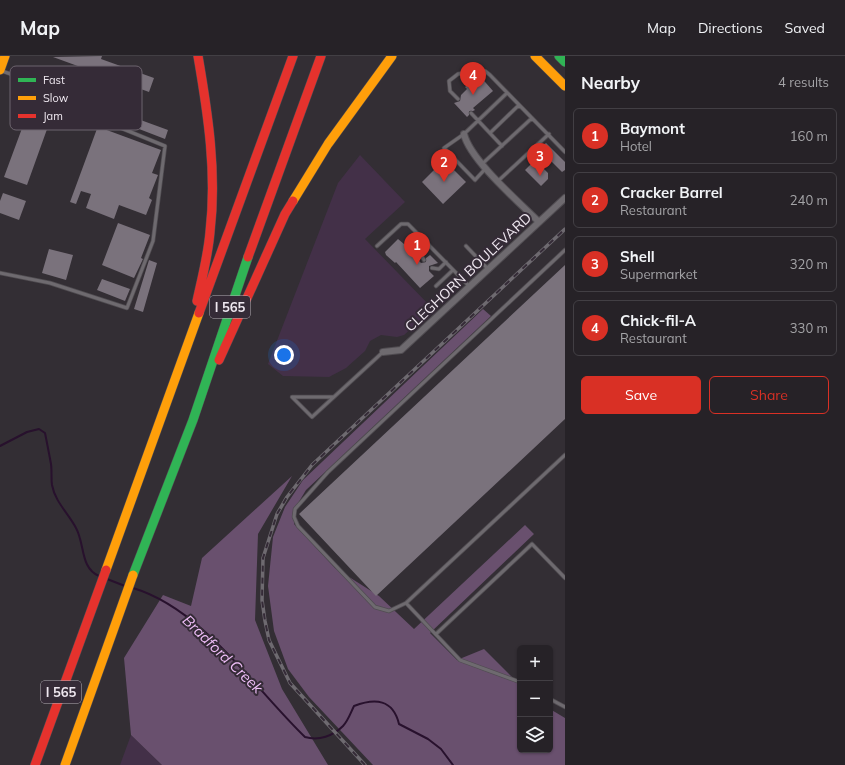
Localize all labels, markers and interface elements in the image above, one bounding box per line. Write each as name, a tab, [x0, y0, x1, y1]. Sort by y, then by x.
text: Map	[20, 16, 60, 40]
text: Map	[647, 19, 676, 37]
text: Directions	[698, 19, 763, 37]
text: Saved	[785, 19, 825, 37]
pin: 4	[460, 62, 486, 95]
legend	[10, 66, 142, 130]
text: Nearby	[581, 72, 640, 93]
text: Fast	[43, 73, 65, 87]
text: 4 results	[778, 74, 829, 90]
text: Slow	[43, 91, 69, 105]
text: Jam	[43, 109, 63, 123]
text: Baymont	[620, 119, 685, 138]
text: 1	[591, 128, 599, 144]
text: 160 m	[790, 128, 828, 144]
text: Hotel	[620, 138, 652, 154]
pin: 3	[527, 143, 553, 176]
pin: 2	[431, 149, 457, 182]
text: Cracker Barrel	[620, 183, 723, 202]
text: 2	[591, 192, 599, 208]
text: 240 m	[790, 192, 828, 208]
text: Restaurant	[620, 202, 687, 218]
street label: CLEGHORN BOULEVARD	[401, 209, 535, 335]
pin: 1	[404, 232, 430, 265]
text: Shell	[620, 247, 655, 266]
text: 3	[591, 256, 599, 272]
text: 320 m	[790, 256, 828, 272]
text: Supermarket	[620, 266, 697, 282]
road number: I 565	[210, 296, 250, 318]
text: Chick-fil-A	[620, 311, 696, 330]
text: 4	[591, 320, 599, 336]
text: 330 m	[790, 320, 828, 336]
text: Restaurant	[620, 330, 687, 346]
your location	[274, 345, 294, 365]
button: Save	[581, 376, 701, 414]
button: Share	[709, 376, 829, 414]
water label: Bradford Creek	[179, 611, 268, 698]
map controls	[517, 645, 553, 753]
button: +	[517, 645, 553, 681]
road number: I 565	[41, 681, 81, 703]
button: −	[517, 681, 553, 717]
button: layers	[517, 717, 553, 753]

